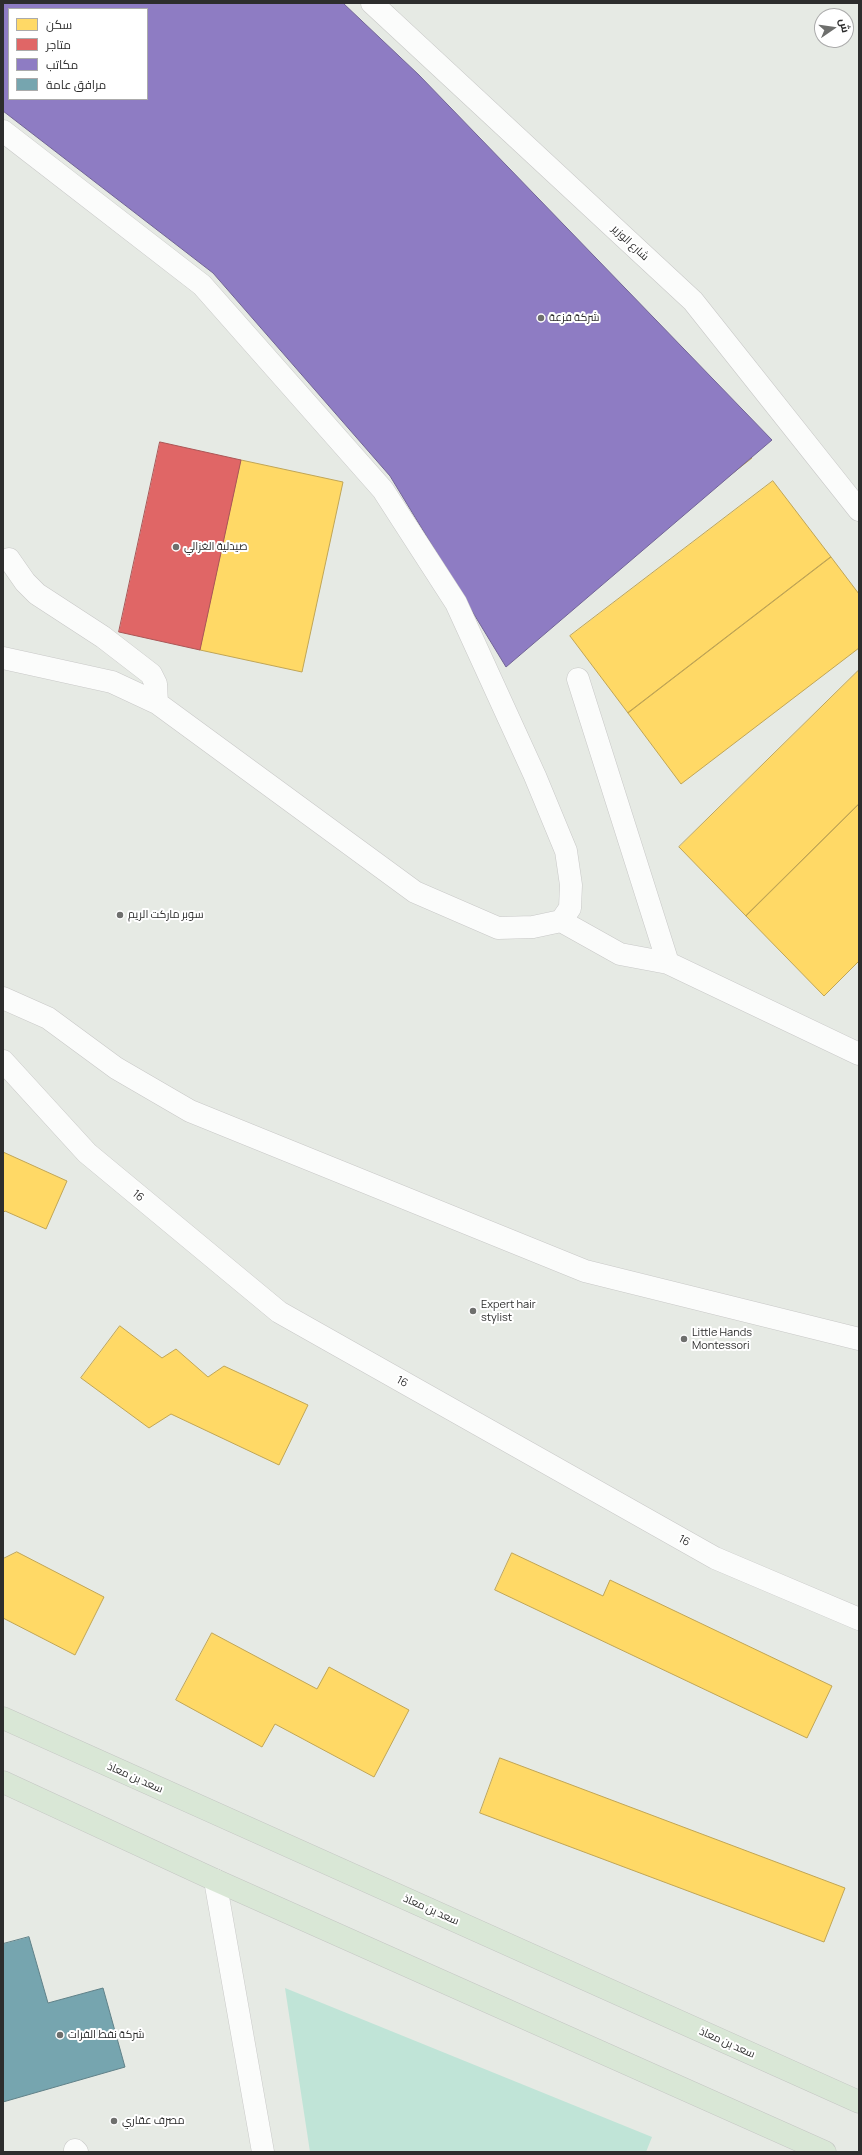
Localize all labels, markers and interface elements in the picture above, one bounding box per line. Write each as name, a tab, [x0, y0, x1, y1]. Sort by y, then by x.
legend	[8, 8, 148, 100]
north arrow	[814, 8, 854, 48]
text: سكن	[46, 16, 72, 33]
text: ش	[836, 17, 854, 34]
text: متاجر	[46, 36, 71, 53]
text: مكاتب	[46, 56, 78, 73]
text: مرافق عامة	[46, 76, 106, 93]
street label: شارع الوزير	[609, 223, 651, 263]
place label: شركة فزعة	[549, 311, 599, 325]
marker: شركة فزعة	[536, 313, 546, 323]
place label: صيدلية الغزالي	[184, 540, 247, 554]
marker: صيدلية الغزالي	[171, 542, 181, 552]
place label: سوبر ماركت الريم	[128, 908, 204, 922]
marker: سوبر ماركت الريم	[115, 910, 125, 920]
street label: 16	[130, 1187, 146, 1205]
place label: Expert hair stylist	[481, 1298, 536, 1324]
marker: Expert hair stylist	[468, 1306, 478, 1316]
place label: Little Hands Montessori	[692, 1326, 752, 1352]
marker: Little Hands Montessori	[679, 1334, 689, 1344]
street label: 16	[394, 1374, 410, 1390]
street label: 16	[676, 1533, 692, 1549]
street label: سعد بن معاذ	[105, 1760, 165, 1796]
street label: سعد بن معاذ	[401, 1892, 461, 1928]
street label: سعد بن معاذ	[697, 2025, 757, 2061]
place label: شركة نفط الفرات	[68, 2028, 145, 2042]
marker: شركة نفط الفرات	[55, 2030, 65, 2040]
place label: مصرف عقاري	[122, 2114, 184, 2128]
marker: مصرف عقاري	[109, 2116, 119, 2126]

